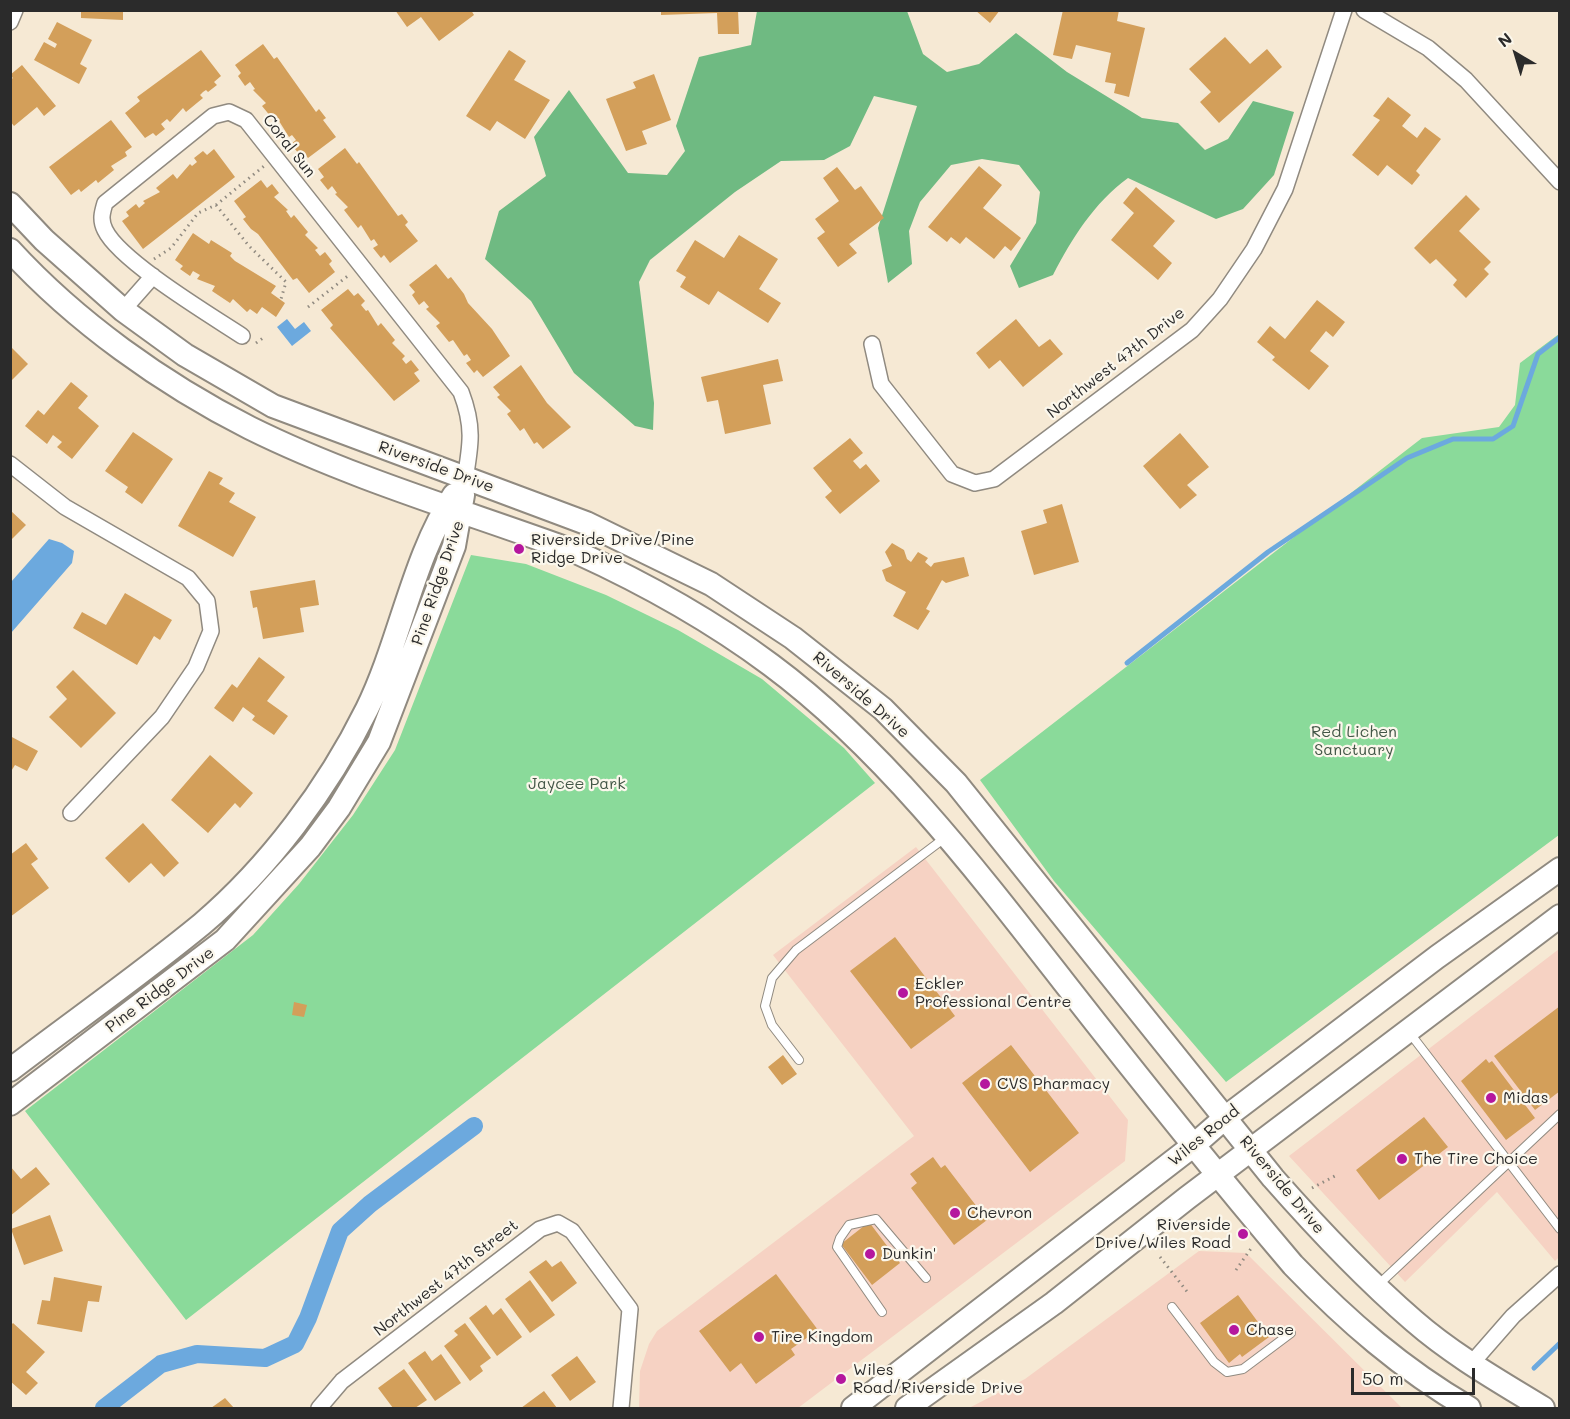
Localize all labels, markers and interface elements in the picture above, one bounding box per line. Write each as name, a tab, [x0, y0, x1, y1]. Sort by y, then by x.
north arrow	[1486, 24, 1546, 84]
text: N	[1493, 27, 1516, 51]
street label: Coral Sun	[258, 111, 320, 181]
street label: Northwest 47th Drive	[1043, 303, 1189, 423]
street label: Riverside Drive	[376, 437, 496, 497]
street label: Pine Ridge Drive	[408, 518, 468, 648]
place label: Riverside Drive/Pine Ridge Drive	[531, 530, 695, 568]
marker: Riverside Drive/Pine Ridge Drive	[512, 542, 526, 556]
street label: Riverside Drive	[809, 648, 913, 742]
park label: Red Lichen Sanctuary	[1311, 722, 1397, 760]
park label: Jaycee Park	[528, 774, 626, 794]
street label: Pine Ridge Drive	[102, 943, 218, 1037]
place label: Eckler Professional Centre	[915, 974, 1071, 1012]
marker: Eckler Professional Centre	[896, 986, 910, 1000]
place label: CVS Pharmacy	[997, 1074, 1110, 1094]
marker: CVS Pharmacy	[978, 1077, 992, 1091]
place label: Midas	[1503, 1088, 1549, 1108]
marker: Midas	[1484, 1091, 1498, 1105]
street label: Wiles Road	[1165, 1102, 1243, 1170]
street label: Riverside Drive	[1236, 1132, 1328, 1238]
place label: The Tire Choice	[1414, 1149, 1538, 1169]
marker: The Tire Choice	[1395, 1152, 1409, 1166]
place label: Chevron	[967, 1203, 1032, 1223]
marker: Chevron	[948, 1206, 962, 1220]
place label: Riverside Drive/Wiles Road	[1095, 1215, 1231, 1253]
street label: Northwest 47th Street	[370, 1216, 522, 1340]
marker: Riverside Drive/Wiles Road	[1236, 1227, 1250, 1241]
place label: Dunkin'	[882, 1244, 936, 1264]
marker: Dunkin'	[863, 1247, 877, 1261]
place label: Chase	[1246, 1320, 1294, 1340]
marker: Chase	[1227, 1323, 1241, 1337]
place label: Tire Kingdom	[771, 1327, 873, 1347]
marker: Tire Kingdom	[752, 1330, 766, 1344]
scale bar	[1354, 1356, 1478, 1394]
place label: Wiles Road/Riverside Drive	[853, 1360, 1023, 1398]
text: 50 m	[1362, 1366, 1404, 1390]
marker: Wiles Road/Riverside Drive	[834, 1372, 848, 1386]

